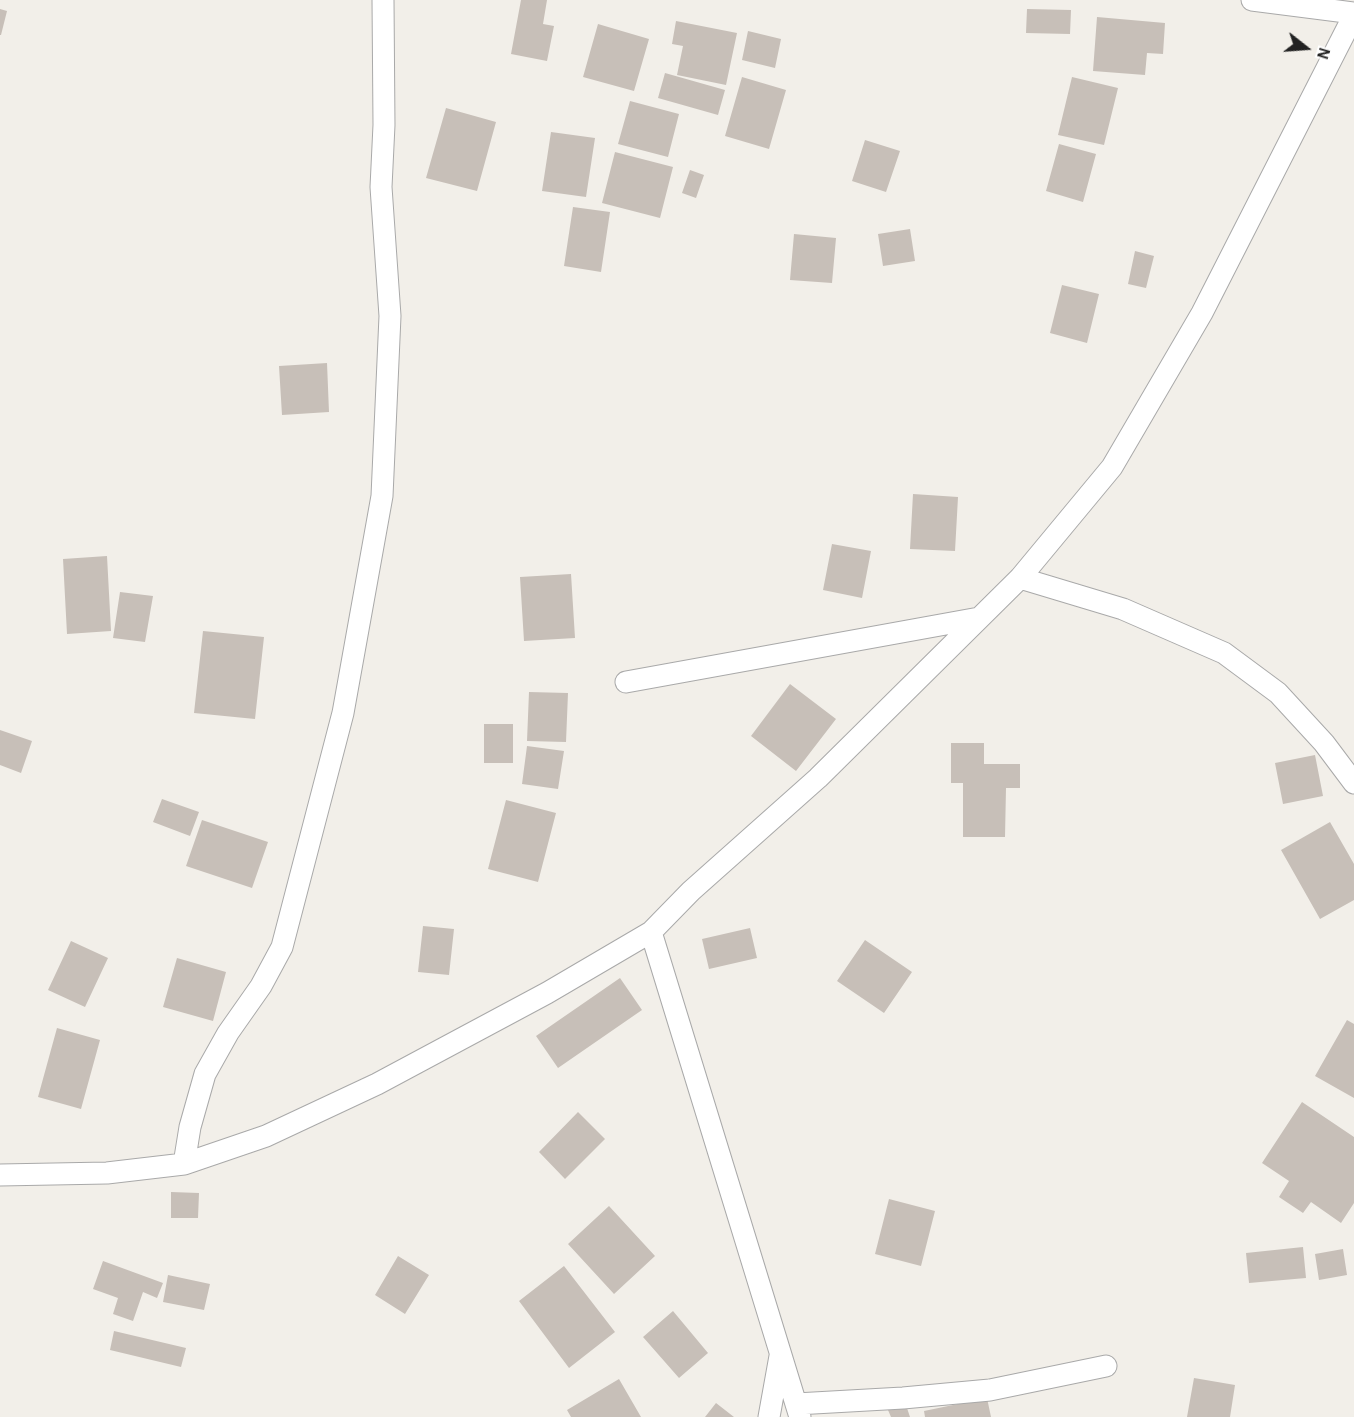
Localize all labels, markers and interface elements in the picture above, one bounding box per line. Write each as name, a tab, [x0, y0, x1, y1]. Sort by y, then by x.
north arrow	[1276, 18, 1336, 78]
text: N	[1314, 46, 1332, 61]

